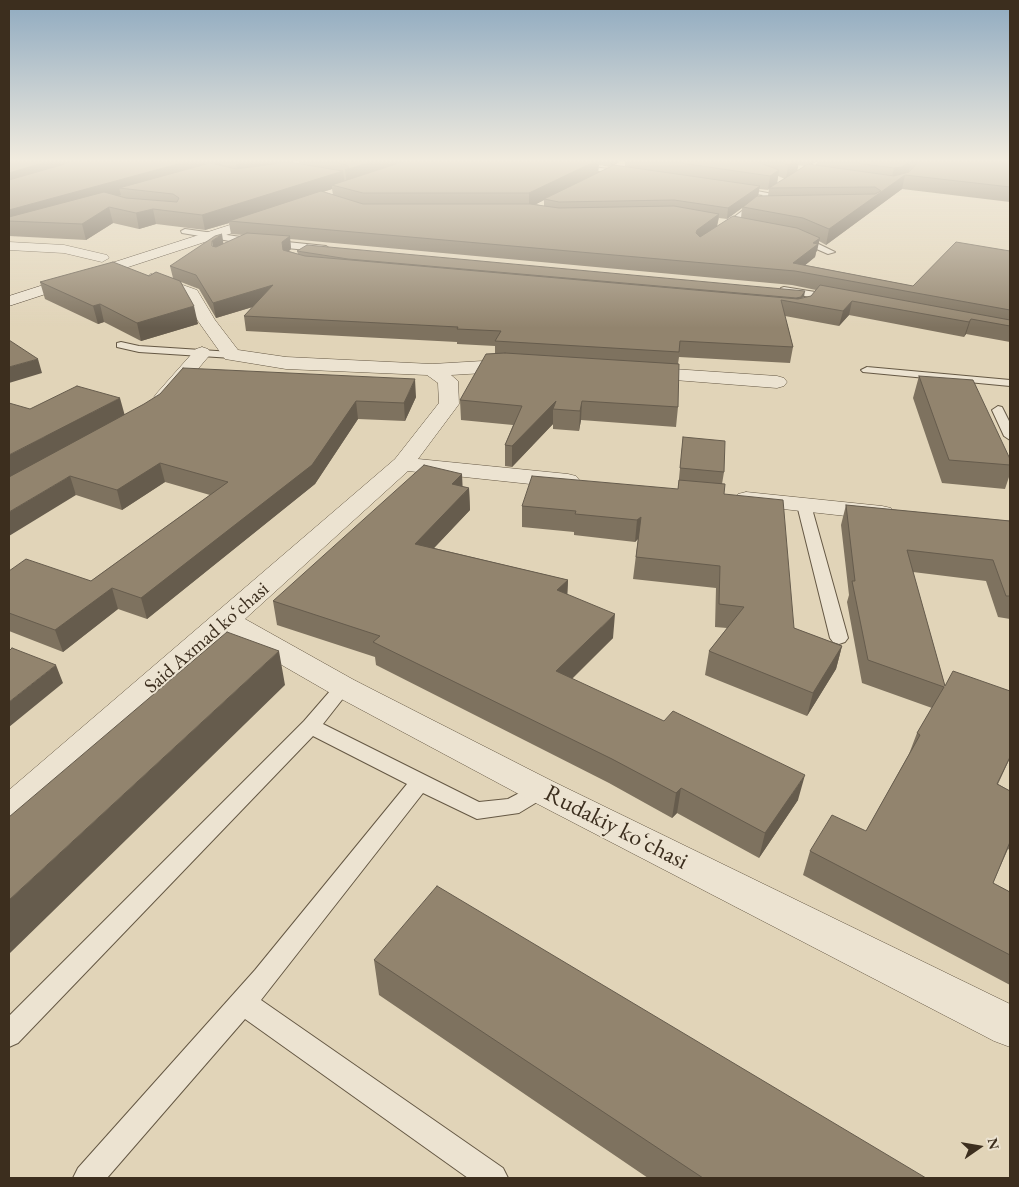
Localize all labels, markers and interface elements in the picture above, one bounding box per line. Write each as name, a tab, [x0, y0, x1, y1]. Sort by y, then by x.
street label: Said Axmad koʻchasi	[140, 577, 274, 699]
street label: Rudakiy koʻchasi	[539, 779, 693, 877]
north arrow	[954, 1122, 1004, 1172]
text: N	[984, 1136, 1004, 1151]

